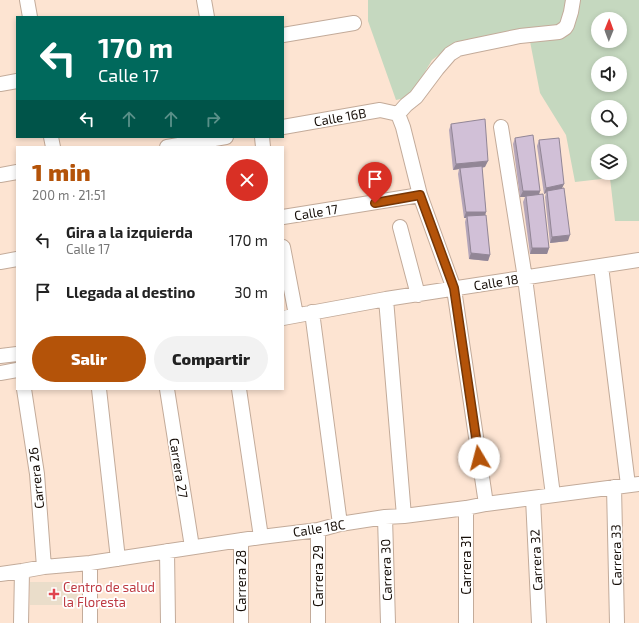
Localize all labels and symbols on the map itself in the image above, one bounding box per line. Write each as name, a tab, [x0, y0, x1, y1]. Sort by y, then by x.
north arrow	[591, 12, 627, 48]
street label: Calle 16B	[313, 105, 367, 129]
pin	[358, 162, 392, 203]
street label: Calle 17	[293, 201, 339, 223]
street label: Calle 18	[472, 271, 520, 293]
street label: Carrera 27	[166, 437, 192, 500]
position arrow	[458, 437, 500, 479]
street label: Carrera 26	[25, 446, 47, 510]
street label: Calle 18C	[292, 516, 346, 540]
street label: Carrera 33	[607, 524, 625, 586]
street label: Carrera 32	[526, 529, 546, 591]
street label: Carrera 31	[458, 535, 474, 595]
street label: Carrera 30	[377, 539, 395, 601]
street label: Carrera 29	[310, 545, 326, 607]
street label: Carrera 28	[233, 550, 249, 612]
place label: Centro de salud la Floresta	[63, 579, 155, 610]
marker: Centro de salud la Floresta	[48, 588, 60, 600]

